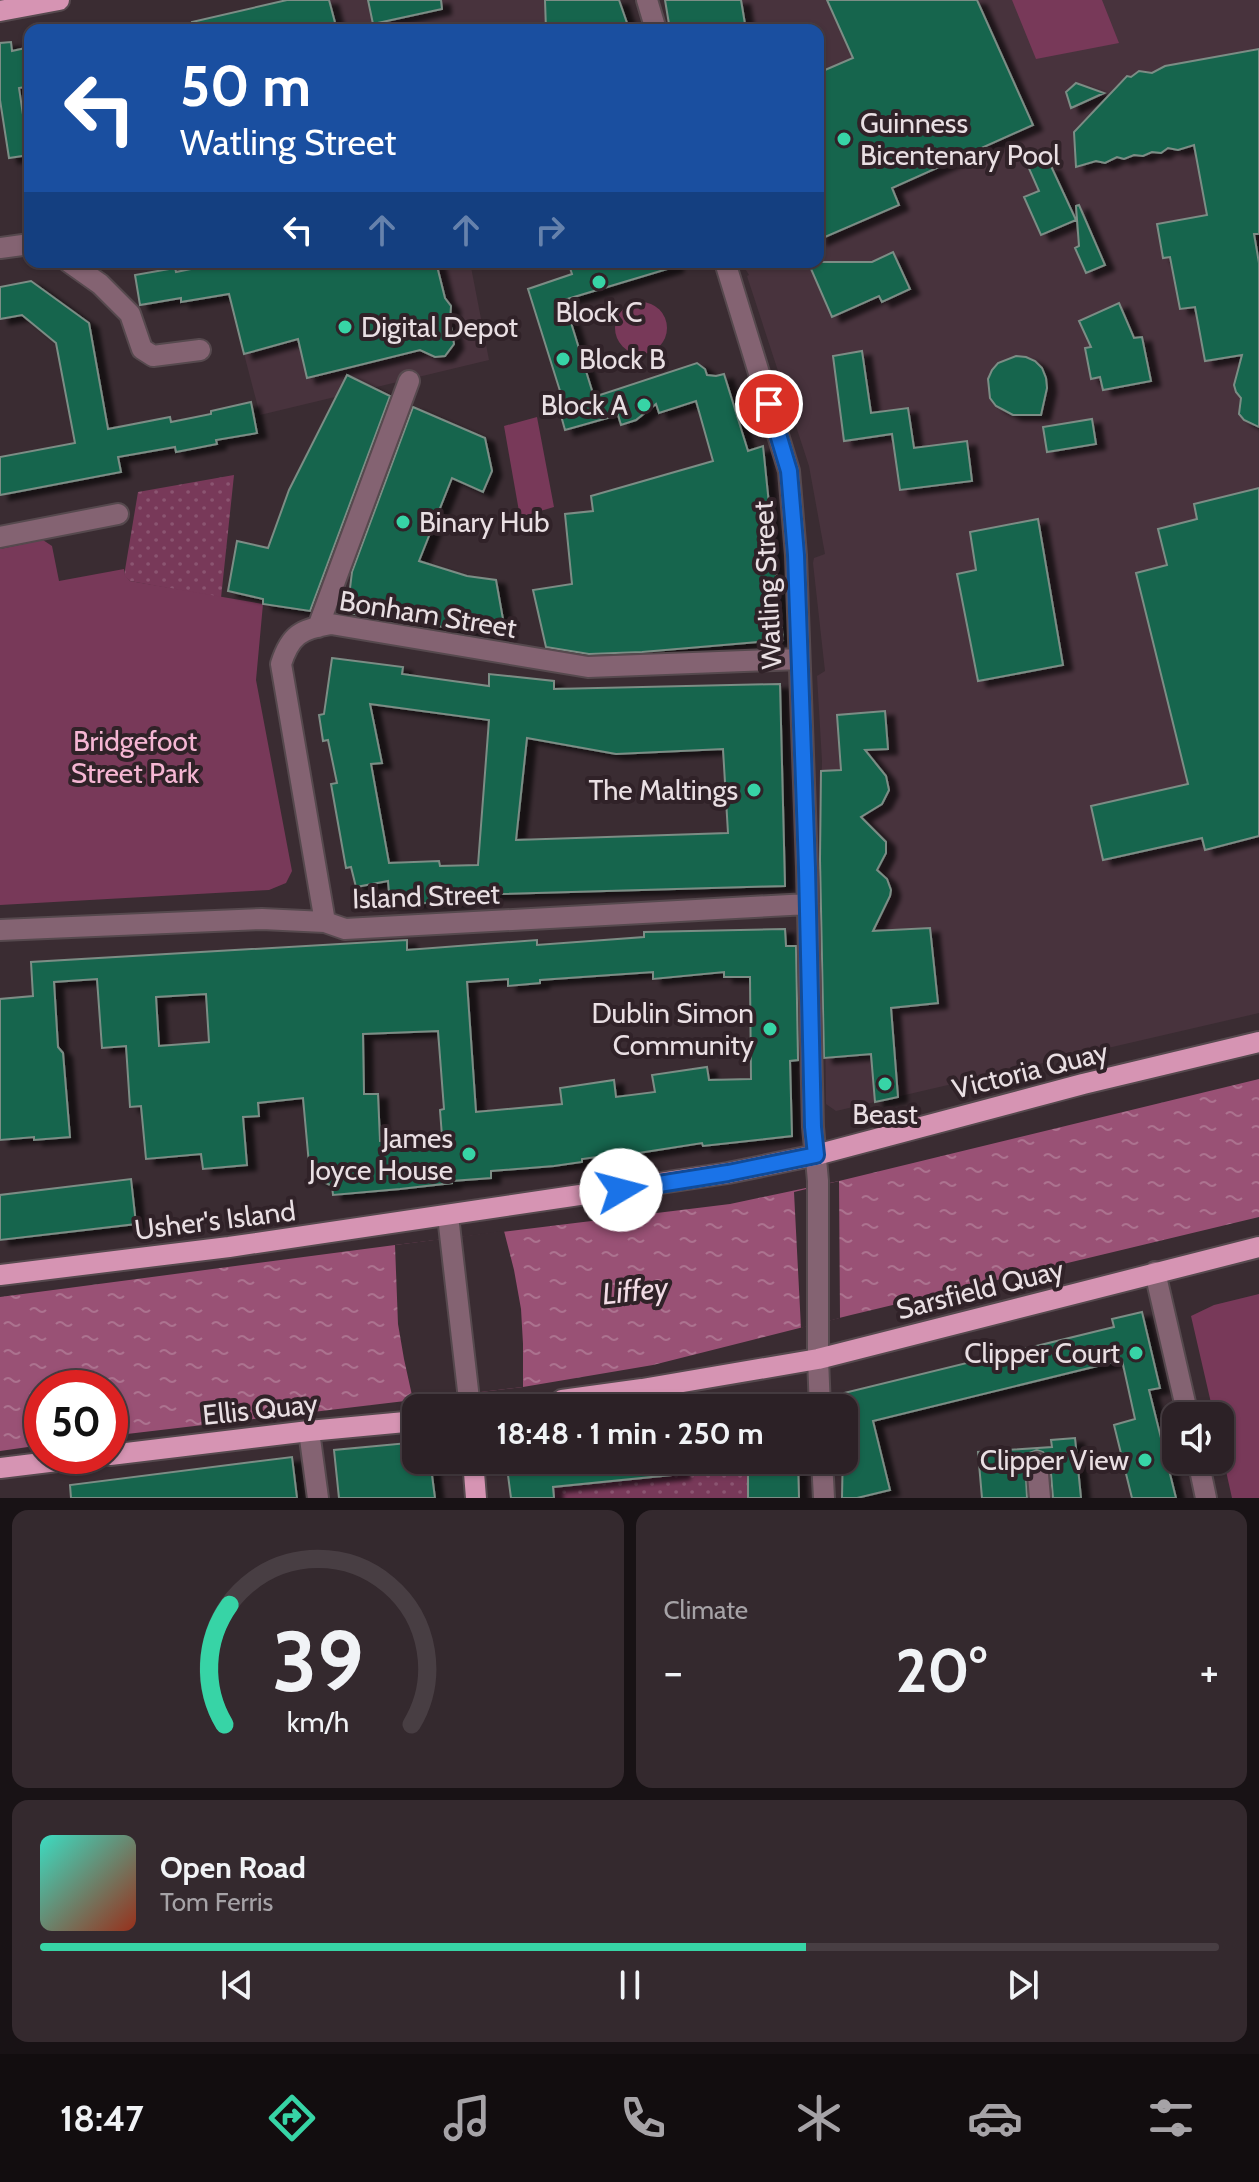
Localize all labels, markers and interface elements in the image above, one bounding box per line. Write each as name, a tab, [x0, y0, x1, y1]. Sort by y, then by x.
text: 50 m	[180, 52, 311, 120]
icon: left	[48, 56, 152, 160]
place label: Guinness Bicentenary Pool	[860, 106, 1060, 172]
text: Watling Street	[180, 120, 396, 164]
marker: Guinness Bicentenary Pool	[835, 130, 853, 148]
icon: left	[276, 208, 320, 252]
icon: ahead	[360, 208, 404, 252]
icon: ahead	[444, 208, 488, 252]
icon: right	[528, 208, 572, 252]
marker: Block C	[590, 273, 608, 291]
place label: Block C	[555, 295, 643, 329]
place label: Digital Depot	[361, 310, 518, 344]
marker: Digital Depot	[336, 318, 354, 336]
place label: Block B	[579, 342, 666, 376]
marker: Block B	[554, 350, 572, 368]
pin	[735, 370, 803, 438]
icon: arrive	[747, 382, 791, 426]
place label: Block A	[541, 388, 629, 422]
marker: Block A	[635, 396, 653, 414]
street label: Watling Street	[746, 500, 788, 670]
place label: Binary Hub	[419, 505, 550, 539]
marker: Binary Hub	[394, 513, 412, 531]
street label: Bonham Street	[337, 583, 519, 645]
park label: Bridgefoot Street Park	[71, 724, 200, 790]
place label: The Maltings	[588, 773, 738, 807]
marker: The Maltings	[745, 781, 763, 799]
street label: Island Street	[351, 876, 501, 916]
place label: Dublin Simon Community	[591, 996, 754, 1062]
marker: Dublin Simon Community	[761, 1020, 779, 1038]
street label: Victoria Quay	[949, 1034, 1111, 1106]
marker: Beast	[876, 1075, 894, 1093]
place label: Beast	[852, 1097, 918, 1131]
place label: James Joyce House	[308, 1121, 453, 1187]
marker: James Joyce House	[460, 1145, 478, 1163]
position arrow	[579, 1148, 663, 1232]
street label: Usher's Island	[133, 1193, 297, 1247]
street label: Sarsfield Quay	[893, 1252, 1067, 1326]
water label: Liffey	[600, 1269, 671, 1312]
place label: Clipper Court	[964, 1336, 1120, 1370]
marker: Clipper Court	[1127, 1344, 1145, 1362]
speed limit sign: 50	[24, 1370, 128, 1474]
street label: Ellis Quay	[201, 1386, 319, 1432]
map controls	[1162, 1402, 1234, 1474]
button: sound	[1162, 1402, 1234, 1474]
text: 18:48 · 1 min · 250 m	[496, 1415, 764, 1452]
place label: Clipper View	[980, 1443, 1129, 1477]
marker: Clipper View	[1136, 1451, 1154, 1469]
text: Climate	[664, 1594, 748, 1626]
text: 39	[272, 1611, 364, 1712]
text: 20°	[896, 1634, 987, 1707]
text: −	[664, 1645, 683, 1698]
text: +	[1200, 1645, 1219, 1698]
text: km/h	[286, 1704, 349, 1739]
text: Open Road	[160, 1849, 306, 1886]
text: Tom Ferris	[160, 1886, 273, 1918]
icon: previous	[215, 1963, 259, 2007]
icon: pause	[608, 1963, 652, 2007]
icon: next	[1001, 1963, 1045, 2007]
icon: directions	[264, 2090, 320, 2146]
icon: music	[439, 2090, 495, 2146]
icon: phone	[615, 2090, 671, 2146]
icon: climate	[791, 2090, 847, 2146]
icon: car	[967, 2090, 1023, 2146]
icon: filters	[1143, 2090, 1199, 2146]
text: 18:47	[60, 2096, 144, 2140]

